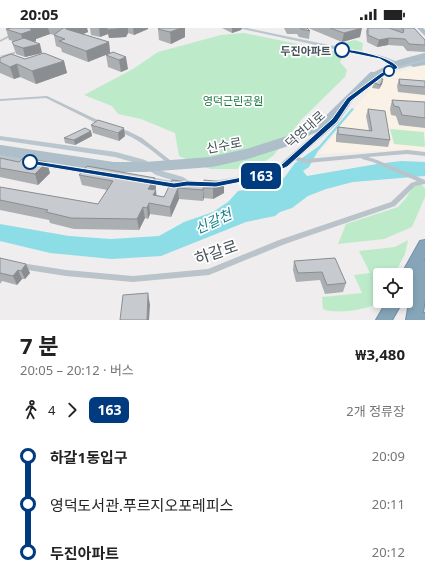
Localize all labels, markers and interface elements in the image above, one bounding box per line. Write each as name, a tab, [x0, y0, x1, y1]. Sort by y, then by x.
text: 20:05	[20, 4, 59, 24]
marker: 두진아파트	[334, 42, 350, 58]
place label: 두진아파트	[280, 43, 331, 58]
unlabelled marker	[383, 65, 395, 77]
park label: 영덕근린공원	[203, 93, 263, 108]
street label: 덕영대로	[281, 106, 329, 152]
street label: 신수로	[205, 133, 243, 157]
unlabelled marker	[22, 154, 38, 170]
line badge: 163	[238, 163, 284, 189]
text: 163	[249, 166, 273, 185]
water label: 신갈천	[191, 204, 236, 238]
street label: 하갈로	[192, 234, 241, 270]
map controls	[373, 268, 413, 308]
button: locate	[373, 268, 413, 308]
text: 7 분	[20, 330, 59, 360]
text: ₩3,480	[355, 344, 405, 364]
text: 20:05 – 20:12 · 버스	[20, 361, 134, 379]
icon: walk	[20, 399, 42, 421]
icon: forward	[61, 399, 83, 421]
text: 163	[97, 400, 121, 419]
text: 4	[48, 401, 55, 419]
text: 2개 정류장	[346, 402, 405, 420]
text: 하갈1동입구	[50, 447, 128, 467]
text: 20:09	[372, 447, 405, 465]
text: 영덕도서관.푸르지오포레피스	[50, 495, 233, 515]
text: 20:11	[372, 495, 405, 513]
text: 두진아파트	[50, 543, 119, 563]
text: 20:12	[372, 543, 405, 561]

